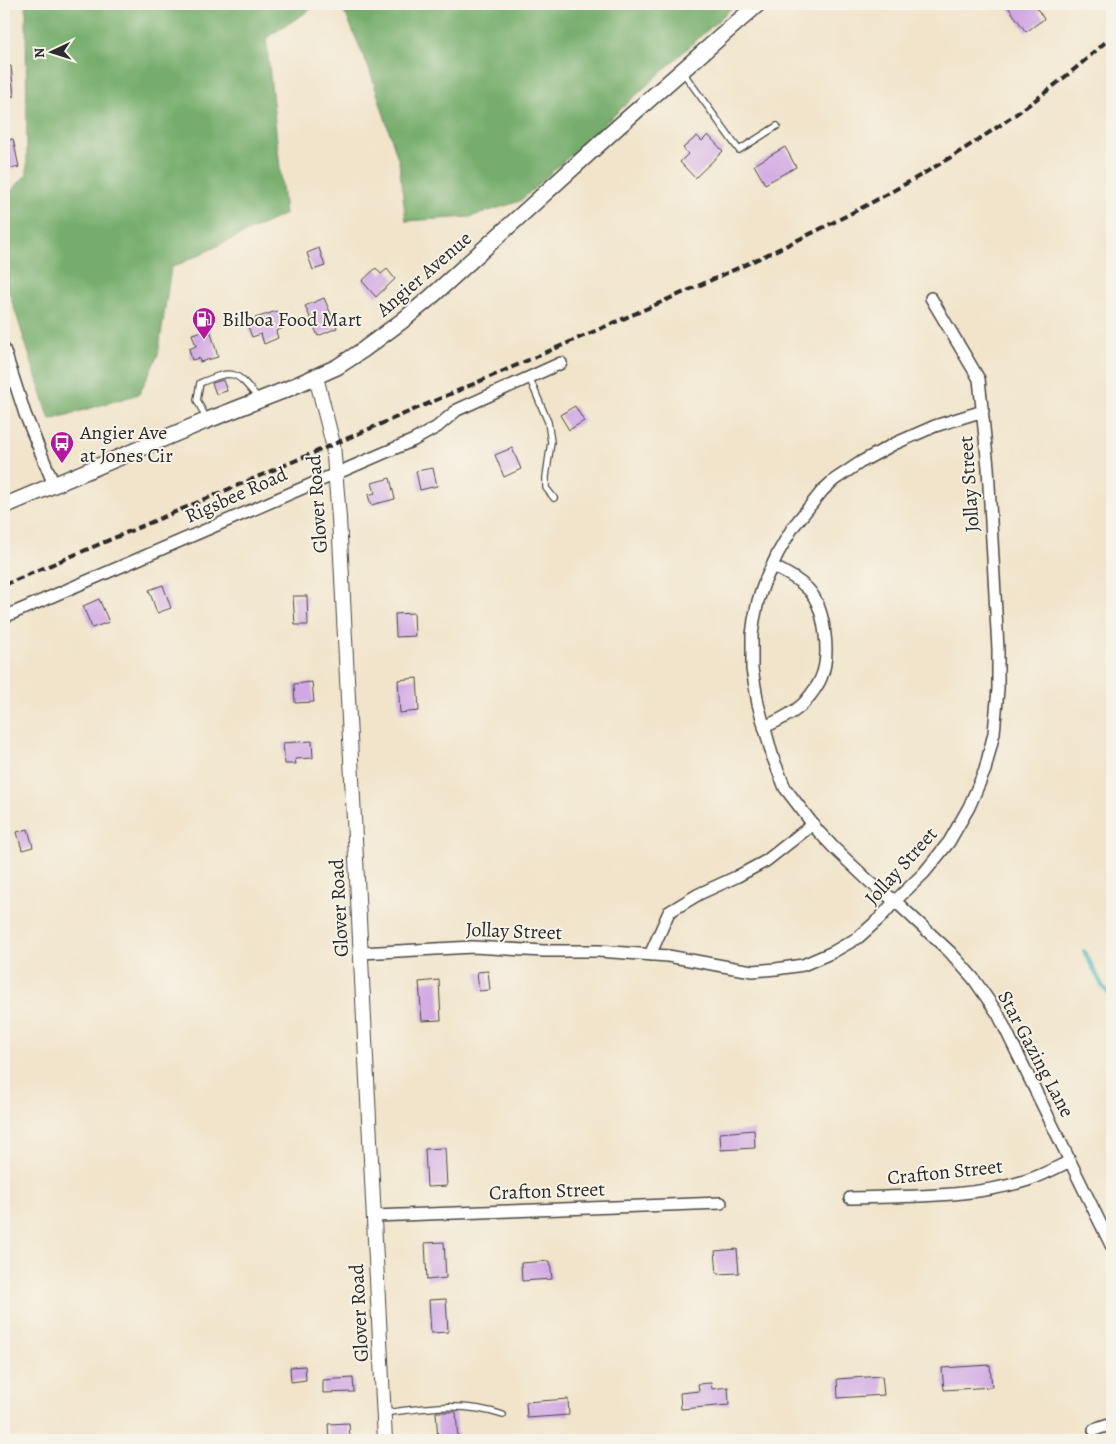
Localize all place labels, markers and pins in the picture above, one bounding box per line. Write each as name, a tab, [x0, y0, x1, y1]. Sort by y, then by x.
fuel station icon: Bilboa Food Mart	[191, 306, 217, 340]
place label: Bilboa Food Mart	[222, 306, 362, 333]
place label: Angier Ave at Jones Cir	[79, 419, 173, 469]
bus stop icon: Angier Ave at Jones Cir	[49, 430, 75, 464]

